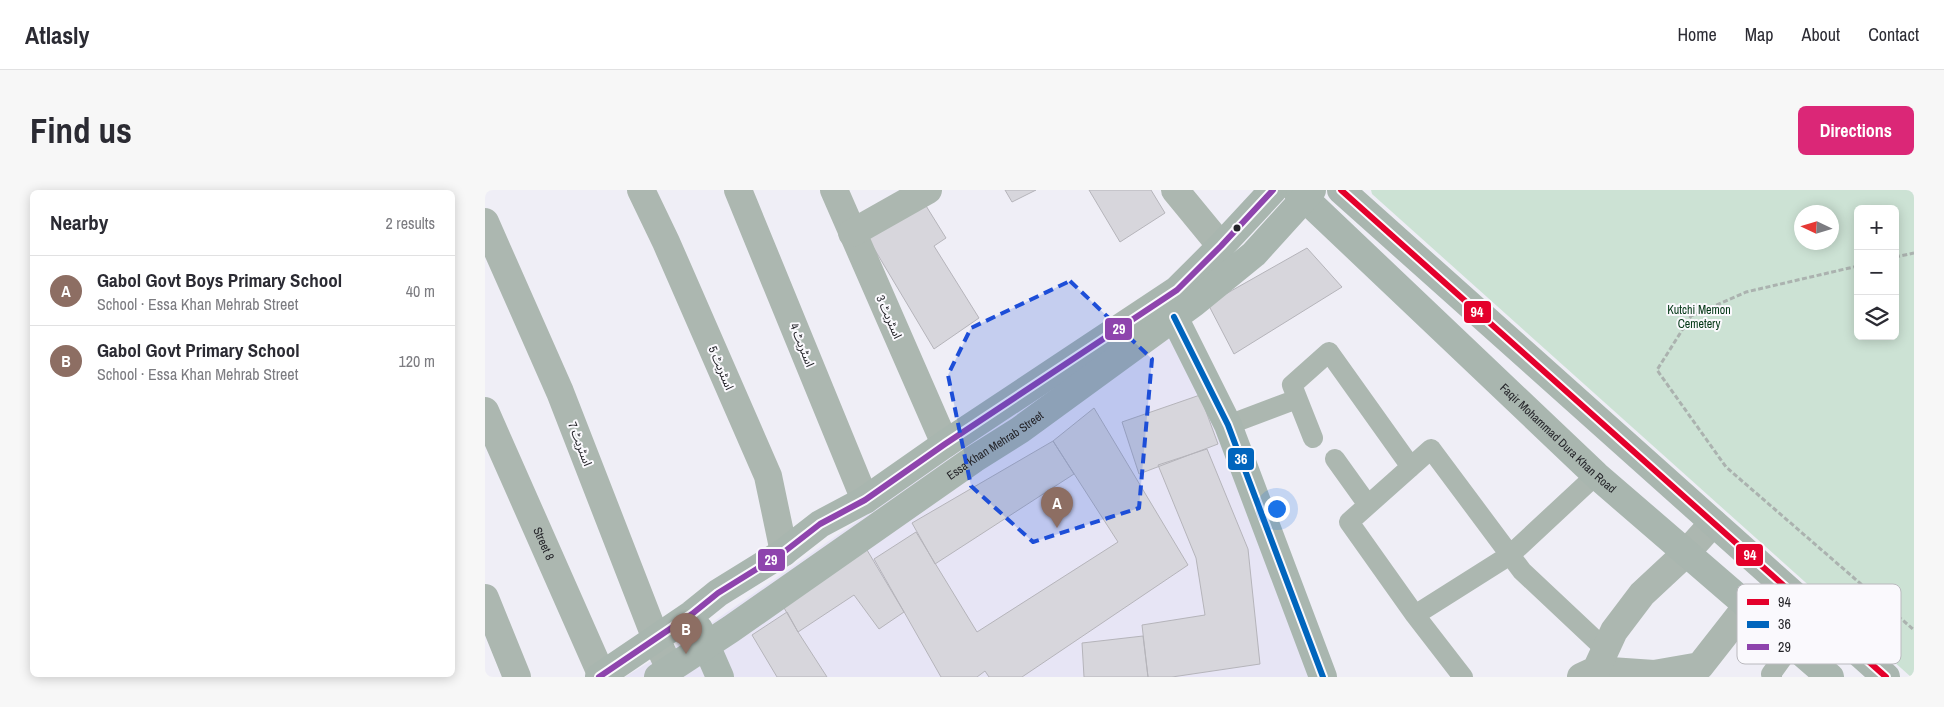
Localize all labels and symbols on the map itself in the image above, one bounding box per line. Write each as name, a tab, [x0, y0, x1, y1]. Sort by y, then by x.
north arrow	[1794, 205, 1839, 250]
unlabelled marker	[1232, 223, 1242, 233]
street label: اسٹریٹ 3	[872, 293, 906, 341]
line badge: 94	[1463, 300, 1492, 324]
park label: Kutchi Memon Cemetery	[1667, 302, 1731, 332]
text: 94	[1471, 303, 1484, 321]
line badge: 29	[1104, 317, 1133, 341]
text: 29	[1113, 320, 1125, 338]
street label: اسٹریٹ 4	[786, 321, 818, 369]
street label: اسٹریٹ 5	[705, 344, 737, 392]
street label: Faqir Mohammad Dura Khan Road	[1497, 380, 1619, 497]
street label: Essa Khan Mehrab Street	[944, 407, 1047, 484]
street label: اسٹریٹ 7	[564, 420, 596, 468]
line badge: 36	[1227, 447, 1255, 471]
text: 36	[1235, 450, 1247, 468]
pin: A	[1041, 487, 1073, 528]
your location	[1264, 496, 1290, 522]
street label: Street 8	[529, 525, 558, 563]
line badge: 94	[1735, 543, 1764, 567]
text: 94	[1744, 546, 1757, 564]
line badge: 29	[757, 548, 786, 572]
text: 29	[765, 551, 777, 569]
legend	[1737, 584, 1901, 664]
text: 94	[1778, 593, 1791, 611]
pin: B	[670, 613, 702, 654]
text: 36	[1778, 615, 1791, 633]
text: 29	[1778, 638, 1791, 656]

